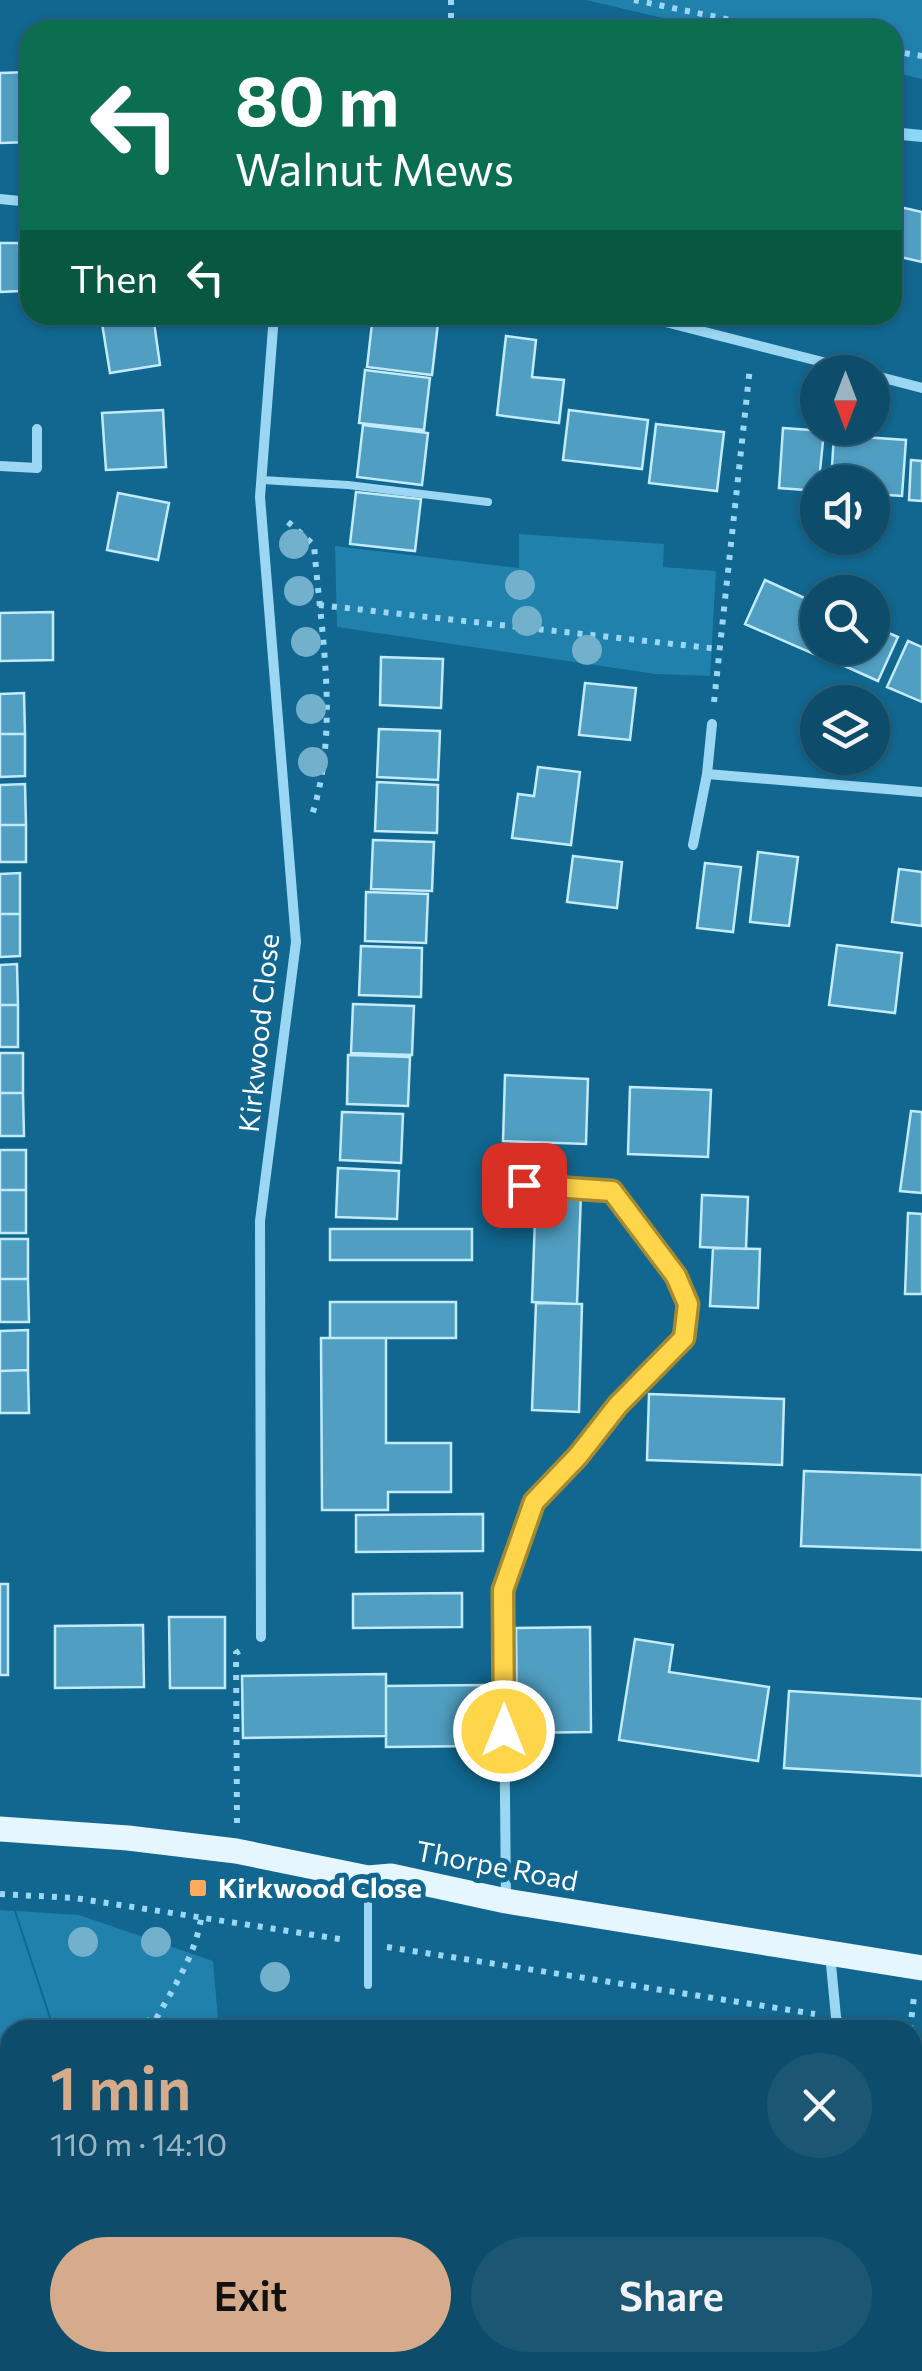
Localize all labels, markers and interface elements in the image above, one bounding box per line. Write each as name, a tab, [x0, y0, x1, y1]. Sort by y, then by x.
text: 80 m	[235, 55, 399, 140]
icon: left	[70, 60, 200, 190]
text: Walnut Mews	[235, 140, 514, 195]
icon: left	[178, 250, 233, 305]
text: Then	[70, 254, 158, 301]
north arrow	[800, 355, 890, 445]
map controls	[800, 355, 890, 775]
button: sound	[800, 465, 890, 555]
button: search	[800, 575, 890, 665]
button: layers	[800, 685, 890, 775]
street label: Kirkwood Close	[231, 932, 285, 1134]
pin	[482, 1143, 567, 1228]
icon: arrive	[497, 1158, 552, 1213]
position arrow	[452, 1679, 556, 1783]
street label: Thorpe Road	[413, 1833, 581, 1897]
place label: Kirkwood Close	[218, 1870, 422, 1904]
marker: Kirkwood Close	[187, 1877, 209, 1899]
text: 1 min	[50, 2049, 191, 2122]
button: close	[767, 2053, 872, 2158]
text: 110 m · 14:10	[50, 2123, 227, 2163]
button: Exit	[50, 2237, 451, 2352]
button: Share	[471, 2237, 872, 2352]

